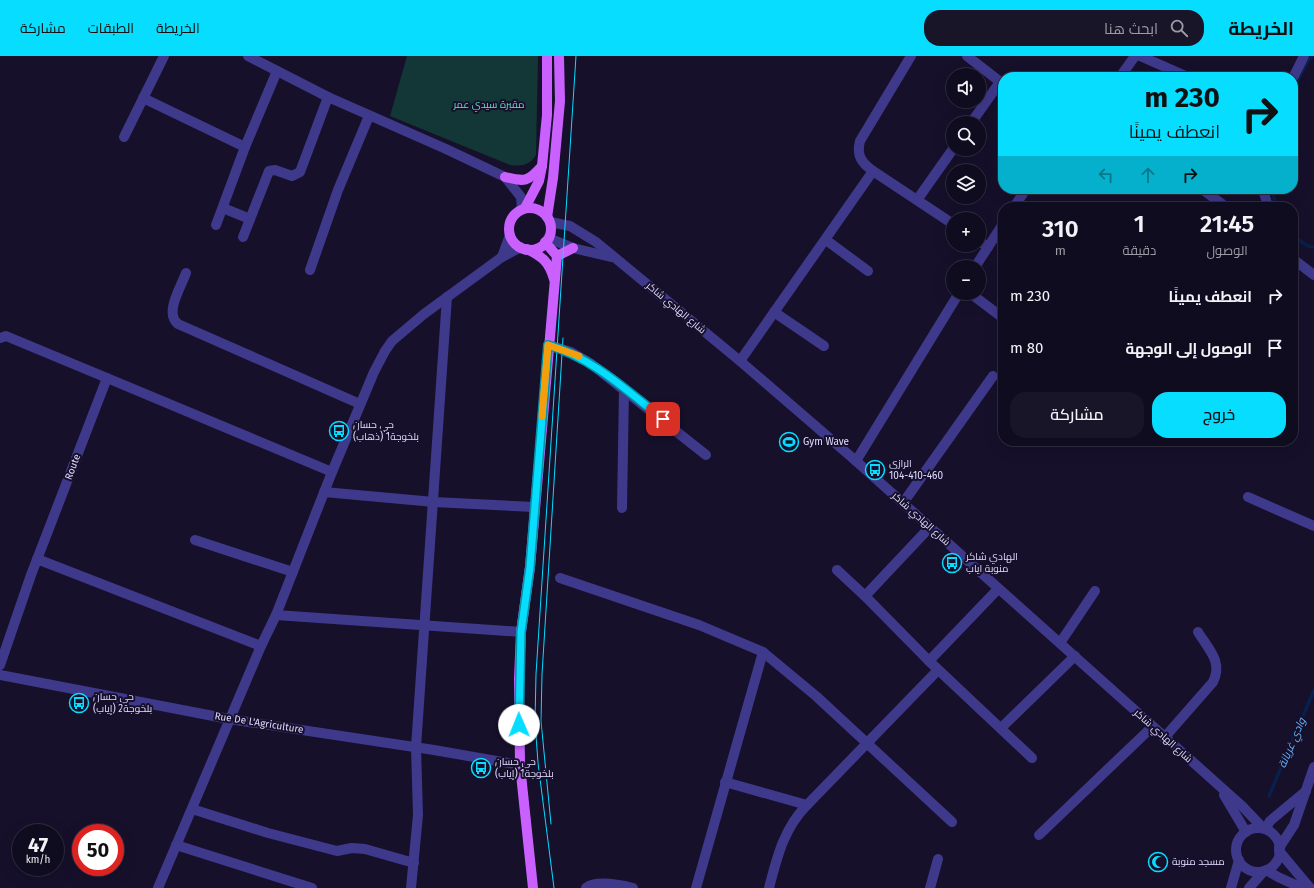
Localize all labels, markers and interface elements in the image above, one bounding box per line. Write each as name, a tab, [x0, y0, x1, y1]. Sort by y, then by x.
search box	[924, 10, 1204, 46]
icon: search	[1168, 17, 1190, 39]
text: الخريطة	[1228, 17, 1294, 40]
text: مشاركة	[20, 20, 66, 37]
text: الطبقات	[88, 20, 134, 37]
text: الخريطة	[156, 20, 200, 37]
text: ابحث هنا	[1104, 20, 1158, 38]
map controls	[946, 68, 986, 300]
button: sound	[946, 68, 986, 108]
text: 230 m	[1144, 81, 1220, 114]
icon: right	[1234, 88, 1286, 140]
park label: مقبرة سيدي عمر	[452, 99, 525, 112]
button: search	[946, 116, 986, 156]
text: انعطف يمينًا	[1129, 121, 1220, 143]
button: layers	[946, 164, 986, 204]
icon: left	[1095, 164, 1117, 186]
icon: ahead	[1137, 164, 1159, 186]
icon: right	[1179, 164, 1201, 186]
text: 1	[1134, 210, 1145, 238]
text: 21:45	[1200, 210, 1254, 238]
button: +	[946, 212, 986, 252]
text: 310	[1042, 215, 1079, 243]
text: m	[1055, 243, 1066, 258]
text: دقيقة	[1122, 243, 1156, 258]
text: الوصول	[1206, 243, 1248, 258]
button: −	[946, 260, 986, 300]
street label: شارع الهادي شاكر	[642, 279, 708, 337]
icon: right	[1264, 285, 1286, 307]
text: 230 m	[1010, 287, 1050, 305]
text: انعطف يمينًا	[1168, 288, 1252, 306]
icon: arrive	[1264, 337, 1286, 359]
text: 80 m	[1010, 339, 1043, 357]
text: الوصول إلى الوجهة	[1125, 340, 1252, 358]
button: مشاركة	[1010, 392, 1144, 438]
button: خروج	[1152, 392, 1286, 438]
pin	[646, 402, 680, 436]
icon: arrive	[652, 408, 674, 430]
place label: حي حسان بلخوجة1 (ذهاب)	[353, 419, 419, 443]
bus stop icon: حي حسان بلخوجة1 (ذهاب)	[328, 420, 350, 442]
sports icon: Gym Wave	[778, 431, 800, 453]
place label: Gym Wave	[803, 436, 849, 448]
street label: Route	[63, 452, 83, 482]
place label: الرازي 104-410-460	[889, 458, 943, 482]
bus stop icon: الرازي 104-410-460	[864, 459, 886, 481]
street label: شارع الهادي شاكر	[888, 489, 952, 549]
place label: الهادي شاكر منوبة اياب	[965, 551, 1018, 575]
bus stop icon: الهادي شاكر منوبة اياب	[941, 552, 963, 574]
place label: حي حسان بلخوجة2 (إياب)	[93, 691, 152, 715]
bus stop icon: حي حسان بلخوجة2 (إياب)	[68, 692, 90, 714]
position arrow	[498, 704, 540, 746]
street label: شارع الهادي شاكر	[1130, 706, 1194, 766]
street label: Rue De L'Agriculture	[214, 710, 304, 736]
water label: وادي غريانة	[1276, 715, 1311, 771]
place label: حي حسان بلخوجة1 (إياب)	[495, 756, 554, 780]
bus stop icon: حي حسان بلخوجة1 (إياب)	[470, 757, 492, 779]
speed limit sign: 50	[72, 824, 124, 876]
text: 47	[28, 833, 48, 857]
mosque icon: مسجد منوبة	[1147, 851, 1169, 873]
text: km/h	[26, 854, 50, 866]
place label: مسجد منوبة	[1172, 856, 1225, 868]

